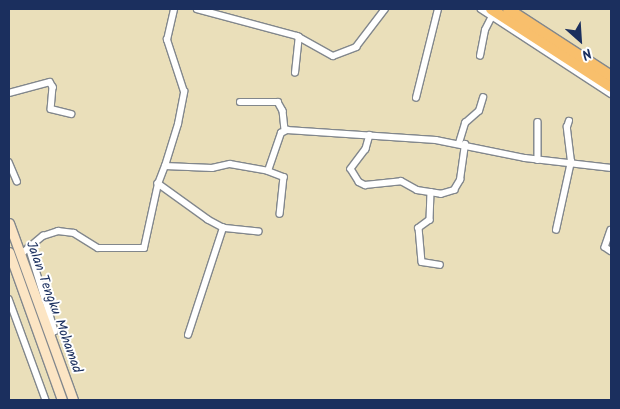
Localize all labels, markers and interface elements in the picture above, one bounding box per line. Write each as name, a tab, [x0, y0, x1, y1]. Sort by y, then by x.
north arrow	[555, 15, 605, 65]
text: N	[578, 42, 595, 65]
street label: Jalan Tengku Mohamad	[22, 239, 86, 375]

